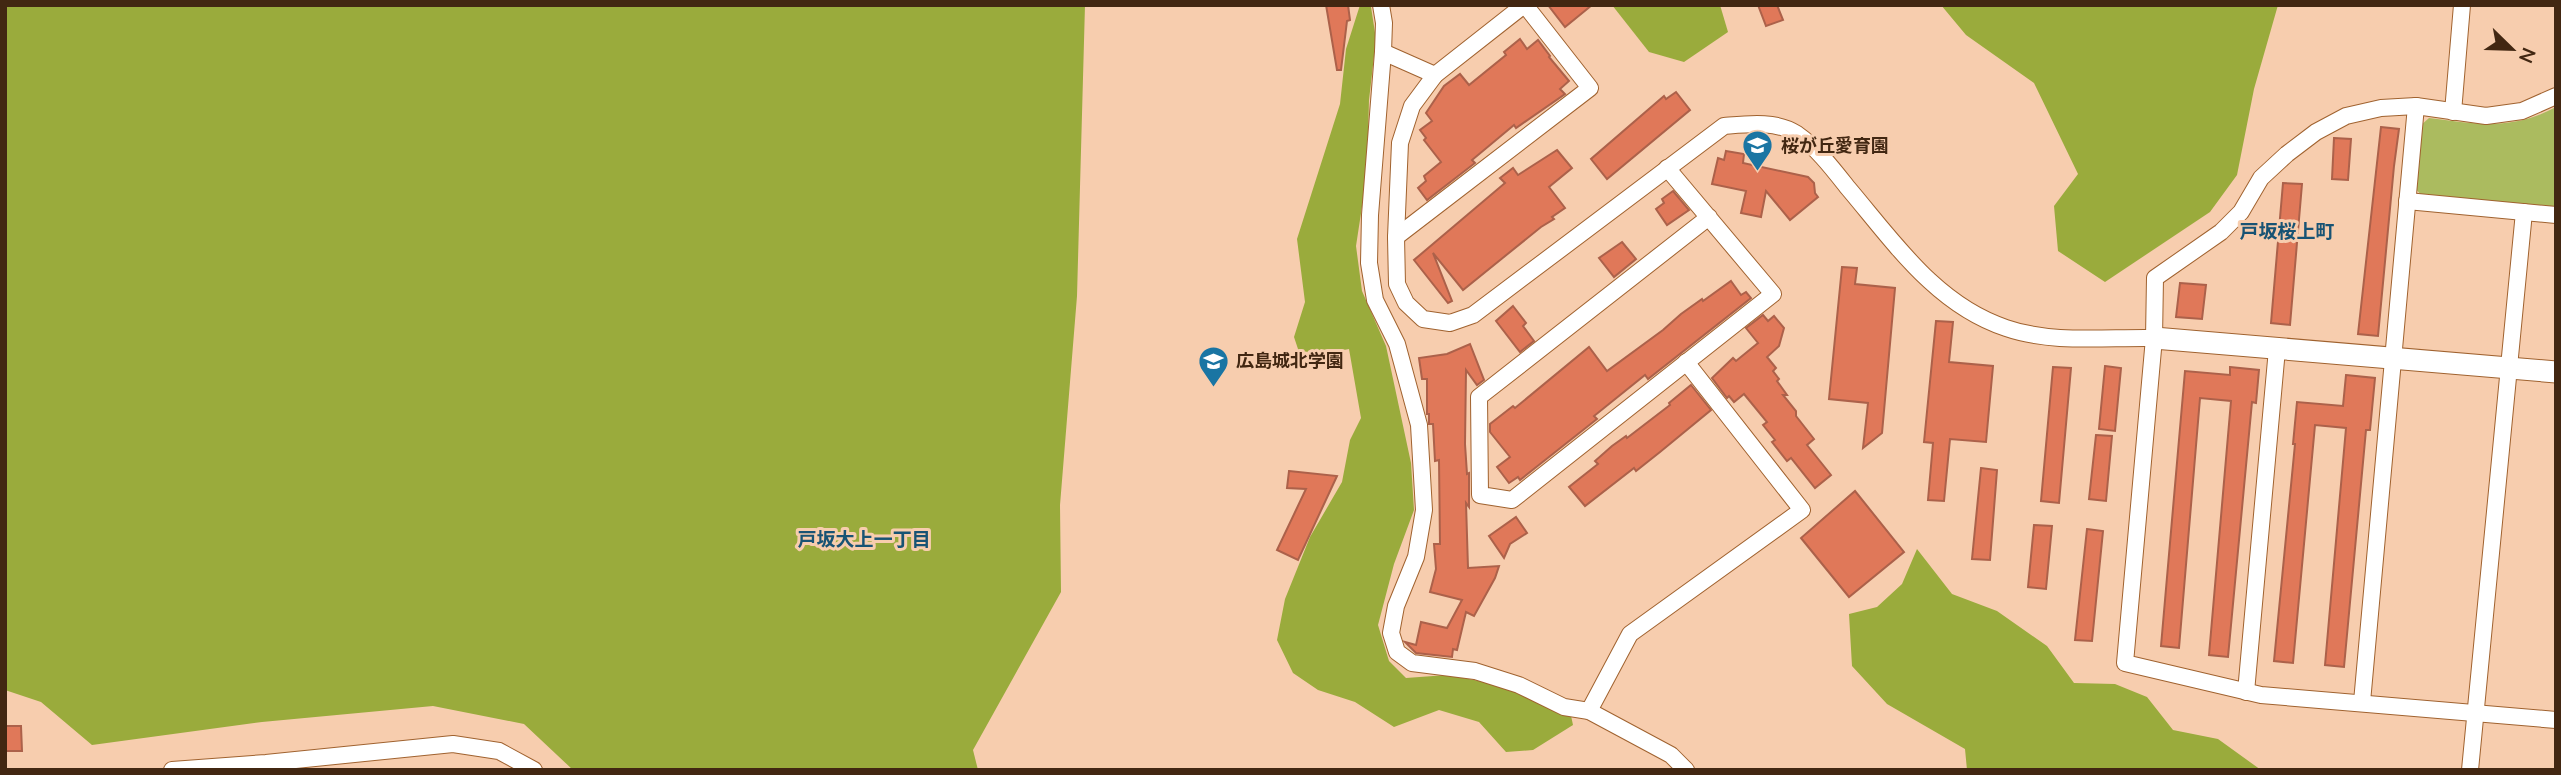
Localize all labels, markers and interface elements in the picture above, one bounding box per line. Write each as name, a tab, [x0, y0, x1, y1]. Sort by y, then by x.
north arrow	[2477, 14, 2547, 84]
text: N	[2512, 44, 2541, 67]
school or university icon: 桜が丘愛育園	[1741, 129, 1775, 173]
place label: 桜が丘愛育園	[1781, 134, 1889, 158]
district label: 戸坂桜上町	[2239, 219, 2335, 245]
school or university icon: 広島城北学園	[1196, 344, 1230, 388]
place label: 広島城北学園	[1236, 349, 1344, 373]
district label: 戸坂大上一丁目	[797, 527, 931, 553]

